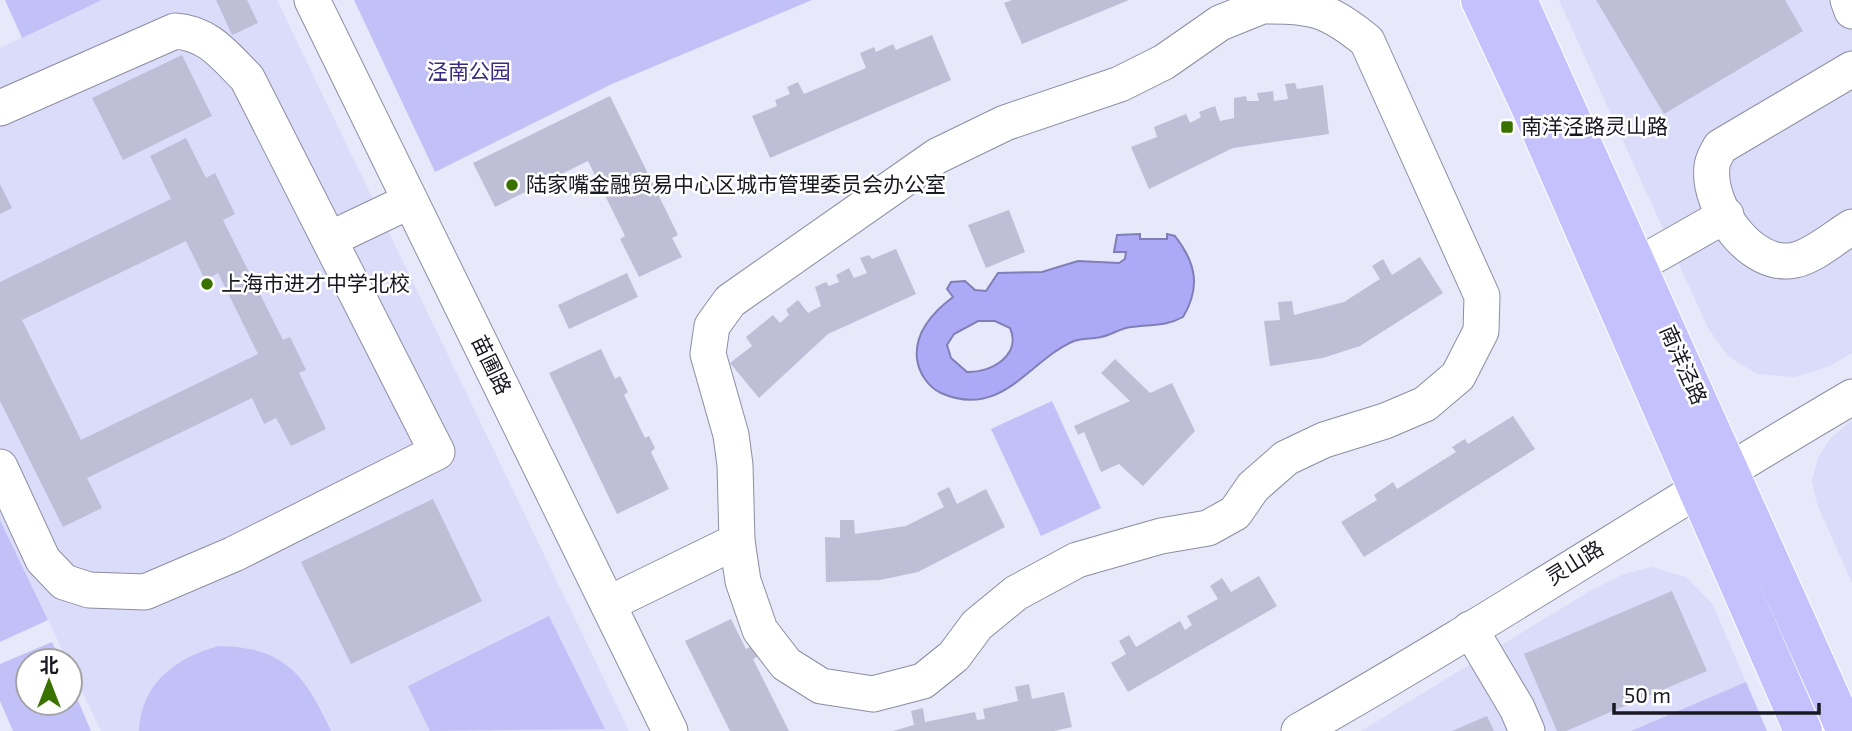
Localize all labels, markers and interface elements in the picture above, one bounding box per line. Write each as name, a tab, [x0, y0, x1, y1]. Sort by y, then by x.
park label: 泾南公园	[427, 58, 511, 83]
place label: 南洋泾路灵山路	[1521, 113, 1668, 138]
marker: 南洋泾路灵山路	[1499, 119, 1515, 135]
place label: 陆家嘴金融贸易中心区城市管理委员会办公室	[526, 171, 946, 196]
marker: 陆家嘴金融贸易中心区城市管理委员会办公室	[504, 177, 520, 193]
place label: 上海市进才中学北校	[221, 270, 410, 295]
marker: 上海市进才中学北校	[199, 276, 215, 292]
street label: 南洋泾路	[1656, 321, 1713, 408]
street label: 苗圃路	[467, 331, 517, 398]
street label: 灵山路	[1541, 534, 1608, 589]
north arrow	[14, 647, 84, 717]
text: 北	[39, 653, 59, 676]
scale bar	[1614, 672, 1819, 716]
text: 50 m	[1624, 682, 1671, 707]

